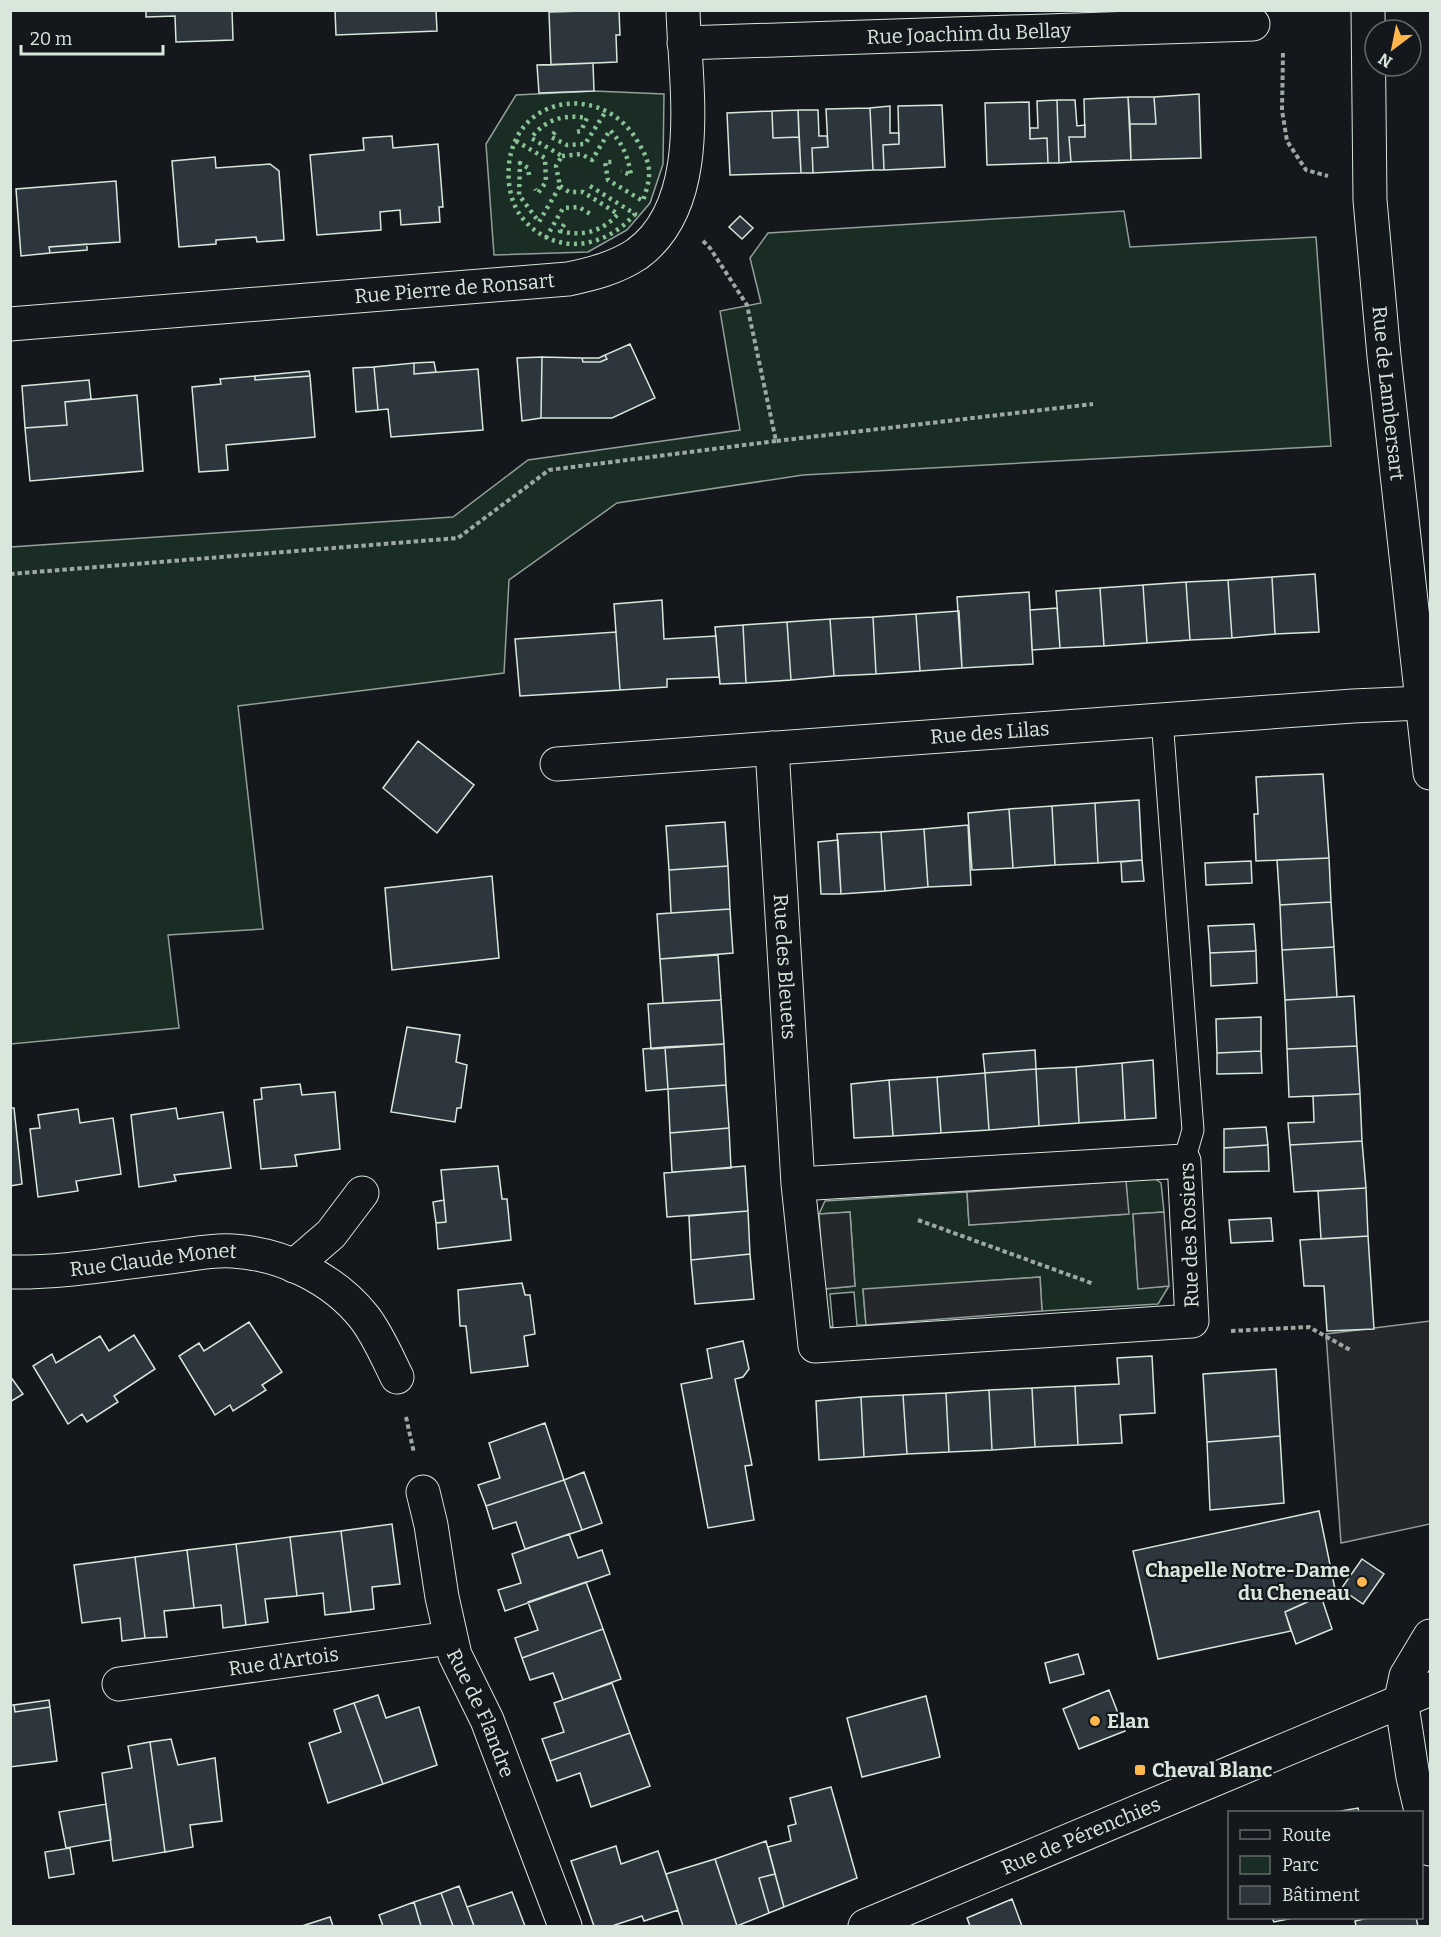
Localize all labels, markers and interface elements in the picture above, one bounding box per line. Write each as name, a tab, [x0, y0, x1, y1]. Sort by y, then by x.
scale bar	[21, 18, 164, 56]
street label: Rue Joachim du Bellay	[866, 18, 1072, 49]
north arrow	[1363, 18, 1423, 78]
text: 20 m	[30, 28, 72, 50]
text: N	[1375, 49, 1396, 72]
street label: Rue Pierre de Ronsart	[353, 268, 556, 308]
street label: Rue de Lambersart	[1368, 305, 1410, 482]
street label: Rue des Lilas	[929, 716, 1050, 749]
street label: Rue des Bleuets	[769, 893, 801, 1040]
street label: Rue des Rosiers	[1174, 1162, 1204, 1308]
street label: Rue Claude Monet	[69, 1239, 238, 1281]
place label: Chapelle Notre-Dame du Cheneau	[1145, 1558, 1350, 1605]
marker: Chapelle Notre-Dame du Cheneau	[1355, 1575, 1369, 1589]
street label: Rue d'Artois	[227, 1642, 340, 1681]
street label: Rue de Flandre	[442, 1645, 520, 1781]
place label: Elan	[1107, 1709, 1149, 1733]
marker: Elan	[1088, 1714, 1102, 1728]
place label: Cheval Blanc	[1152, 1758, 1272, 1782]
marker: Cheval Blanc	[1133, 1763, 1147, 1777]
street label: Rue de Pérenchies	[998, 1791, 1164, 1880]
legend	[1228, 1811, 1423, 1919]
text: Route	[1282, 1824, 1331, 1846]
text: Parc	[1282, 1854, 1319, 1876]
text: Bâtiment	[1282, 1884, 1360, 1906]

